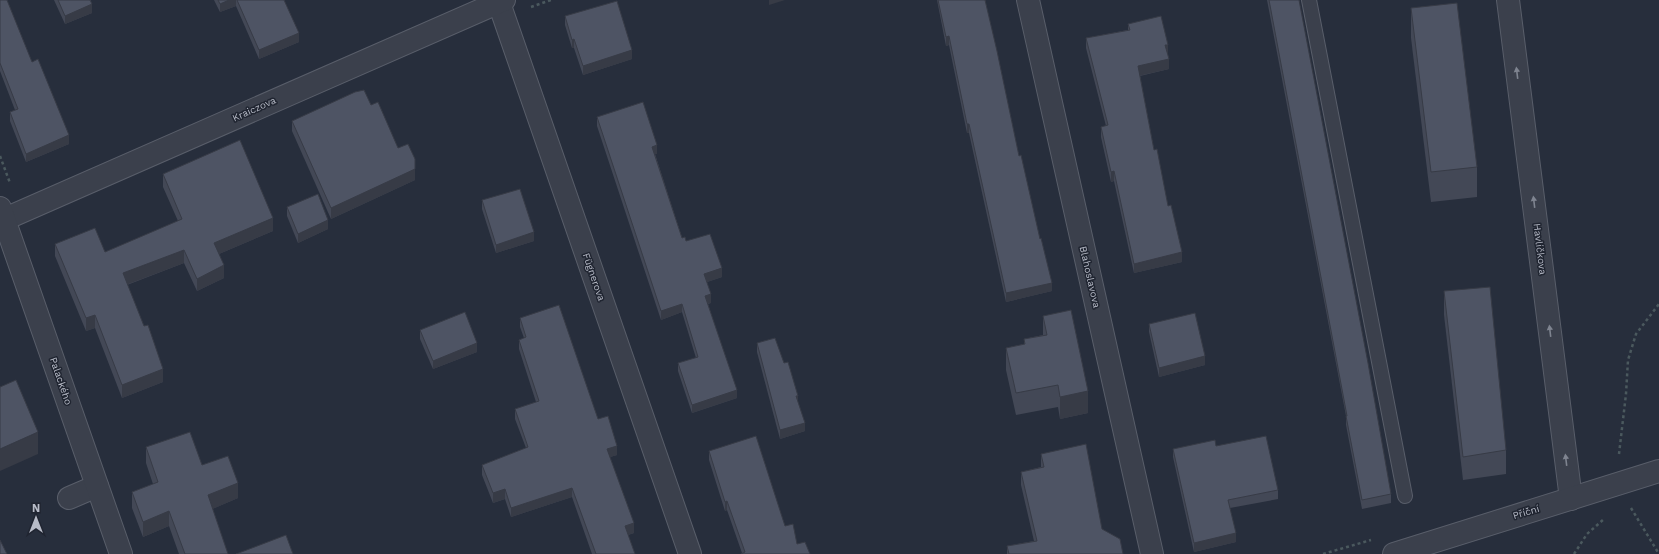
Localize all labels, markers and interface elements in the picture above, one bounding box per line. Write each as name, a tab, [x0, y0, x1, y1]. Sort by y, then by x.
one-way arrow	[1514, 67, 1520, 79]
street label: Kraiczova	[231, 94, 278, 123]
one-way arrow	[1531, 196, 1537, 208]
street label: Havlíčkova	[1531, 223, 1549, 276]
street label: Blahoslavova	[1078, 245, 1103, 309]
street label: Fügnerova	[581, 252, 607, 303]
one-way arrow	[1547, 325, 1553, 337]
street label: Palackého	[48, 356, 74, 406]
one-way arrow	[1563, 454, 1569, 466]
north arrow	[16, 498, 56, 538]
text: N	[32, 502, 40, 515]
street label: Příční	[1511, 503, 1541, 521]

